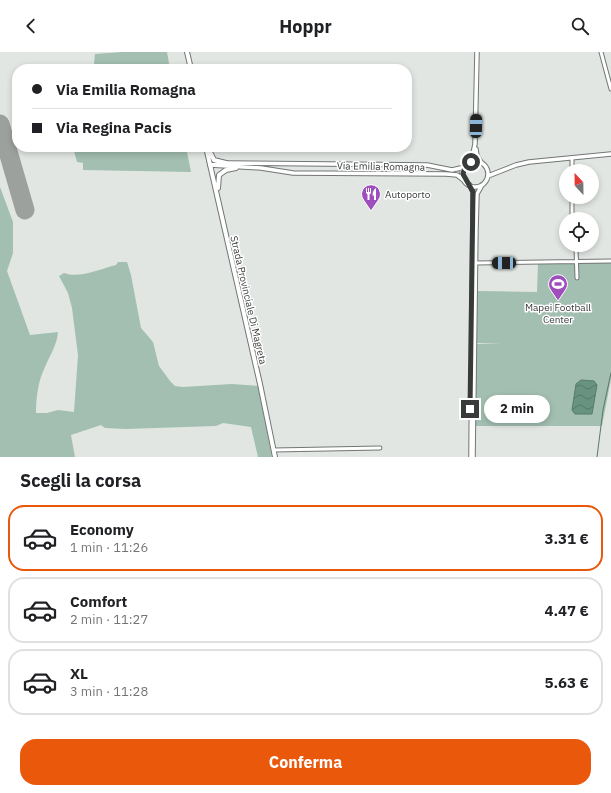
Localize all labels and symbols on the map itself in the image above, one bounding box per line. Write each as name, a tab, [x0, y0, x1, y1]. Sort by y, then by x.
car	[470, 114, 482, 138]
route start	[462, 153, 480, 171]
street label: Via Emilia Romagna	[337, 159, 426, 174]
north arrow	[559, 164, 599, 204]
restaurant icon: Autoporto	[360, 183, 382, 211]
place label: Autoporto	[385, 188, 431, 201]
street label: Strada Provinciale Di Magreta	[227, 234, 270, 366]
car	[492, 257, 516, 269]
sports icon: Mapei Football Center	[547, 273, 569, 301]
place label: Mapei Football Center	[525, 301, 591, 326]
callout: 2 min	[484, 395, 550, 423]
route end	[461, 400, 479, 418]

